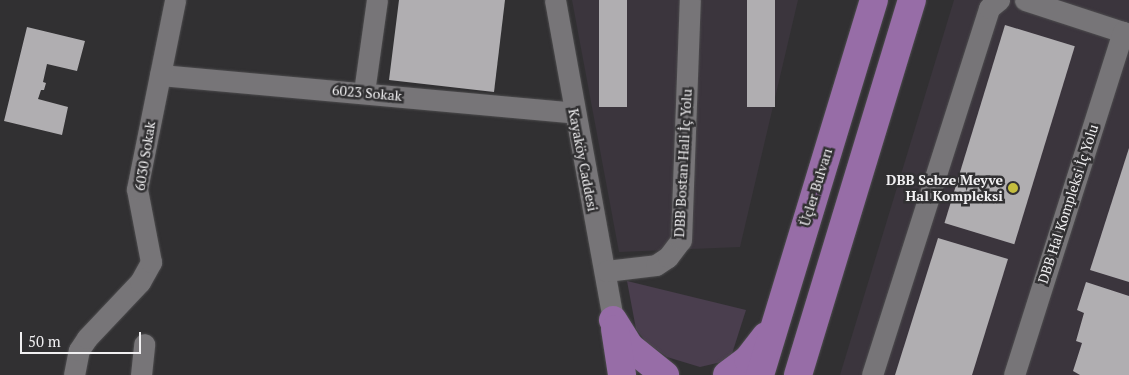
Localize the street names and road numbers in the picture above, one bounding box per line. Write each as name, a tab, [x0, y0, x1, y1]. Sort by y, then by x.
street label: 6023 Sokak	[331, 82, 403, 104]
street label: DBB Bostan Hali İç Yolu	[671, 88, 695, 238]
street label: Kayaköy Caddesi	[565, 107, 601, 213]
street label: 6030 Sokak	[131, 120, 159, 192]
street label: DBB Hal Kompleksi İç Yolu	[1034, 122, 1102, 286]
street label: Üçler Bulvarı	[796, 146, 836, 228]

